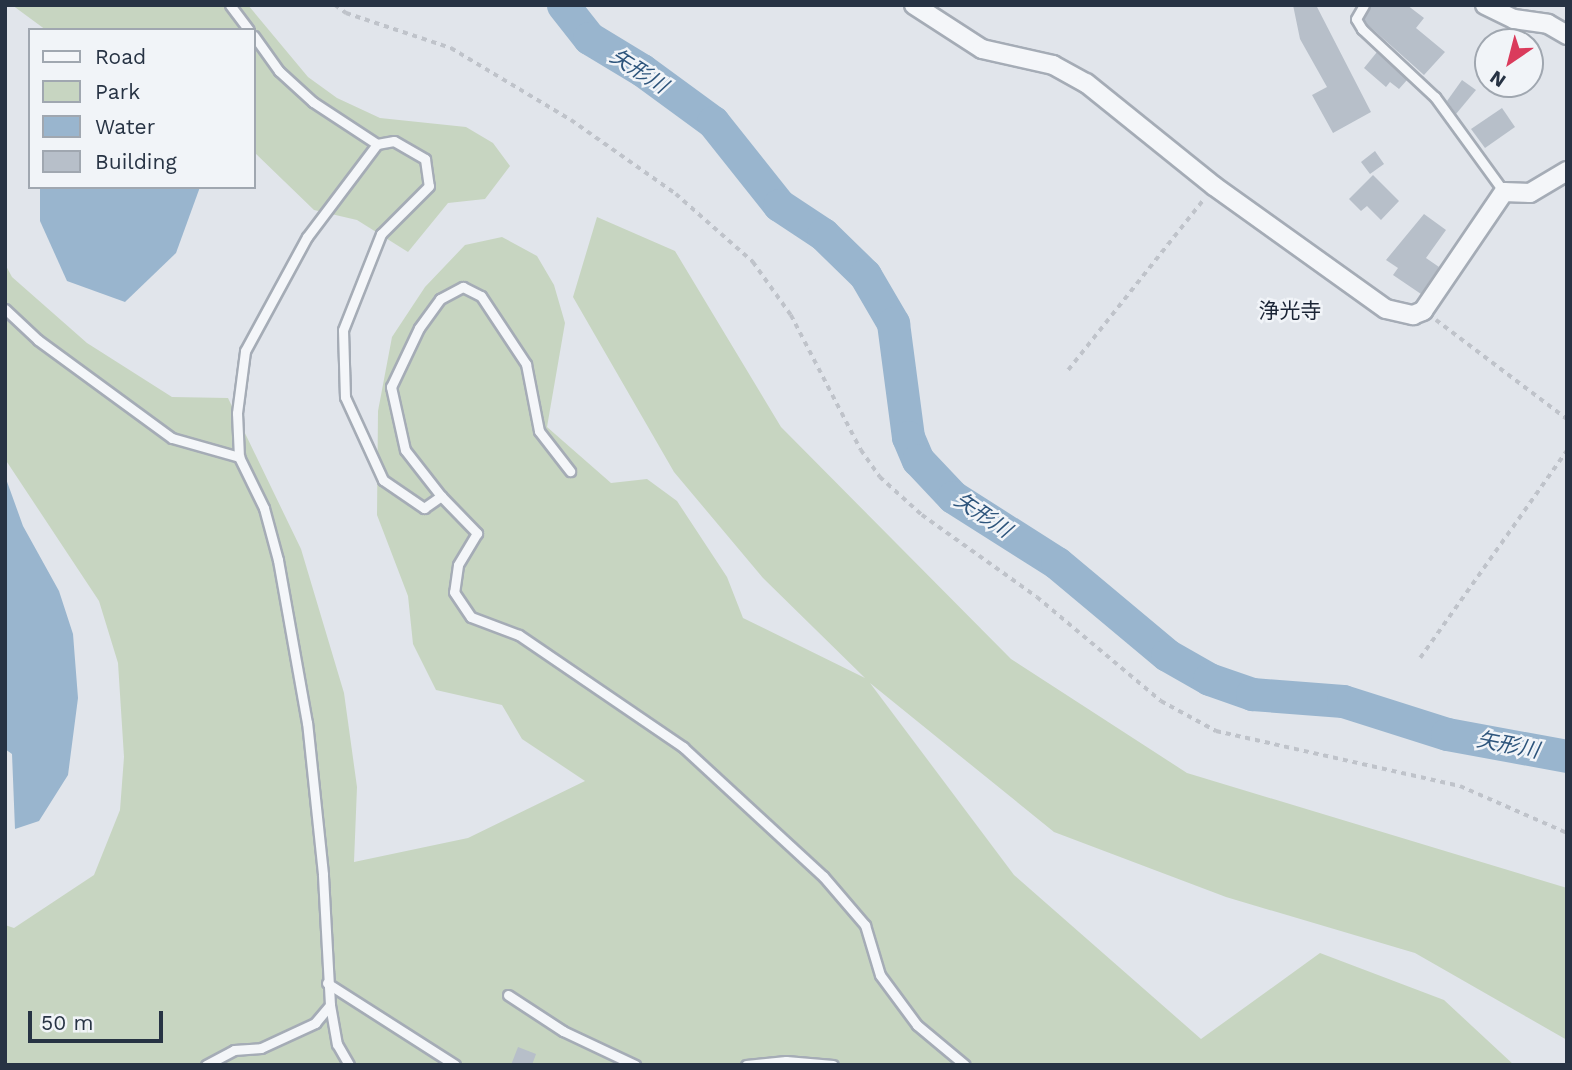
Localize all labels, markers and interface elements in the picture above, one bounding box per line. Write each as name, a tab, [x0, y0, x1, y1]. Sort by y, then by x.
legend	[28, 28, 256, 189]
north arrow	[1474, 28, 1544, 98]
water label: 矢形川	[606, 43, 672, 99]
text: Road	[95, 44, 146, 69]
text: N	[1485, 66, 1510, 92]
text: Park	[95, 79, 140, 104]
text: Water	[95, 114, 155, 139]
text: Building	[95, 149, 177, 174]
district label: 浄光寺	[1259, 298, 1321, 324]
water label: 矢形川	[950, 487, 1016, 543]
water label: 矢形川	[1475, 727, 1541, 763]
scale bar	[32, 996, 166, 1040]
text: 50 m	[41, 1010, 93, 1035]

